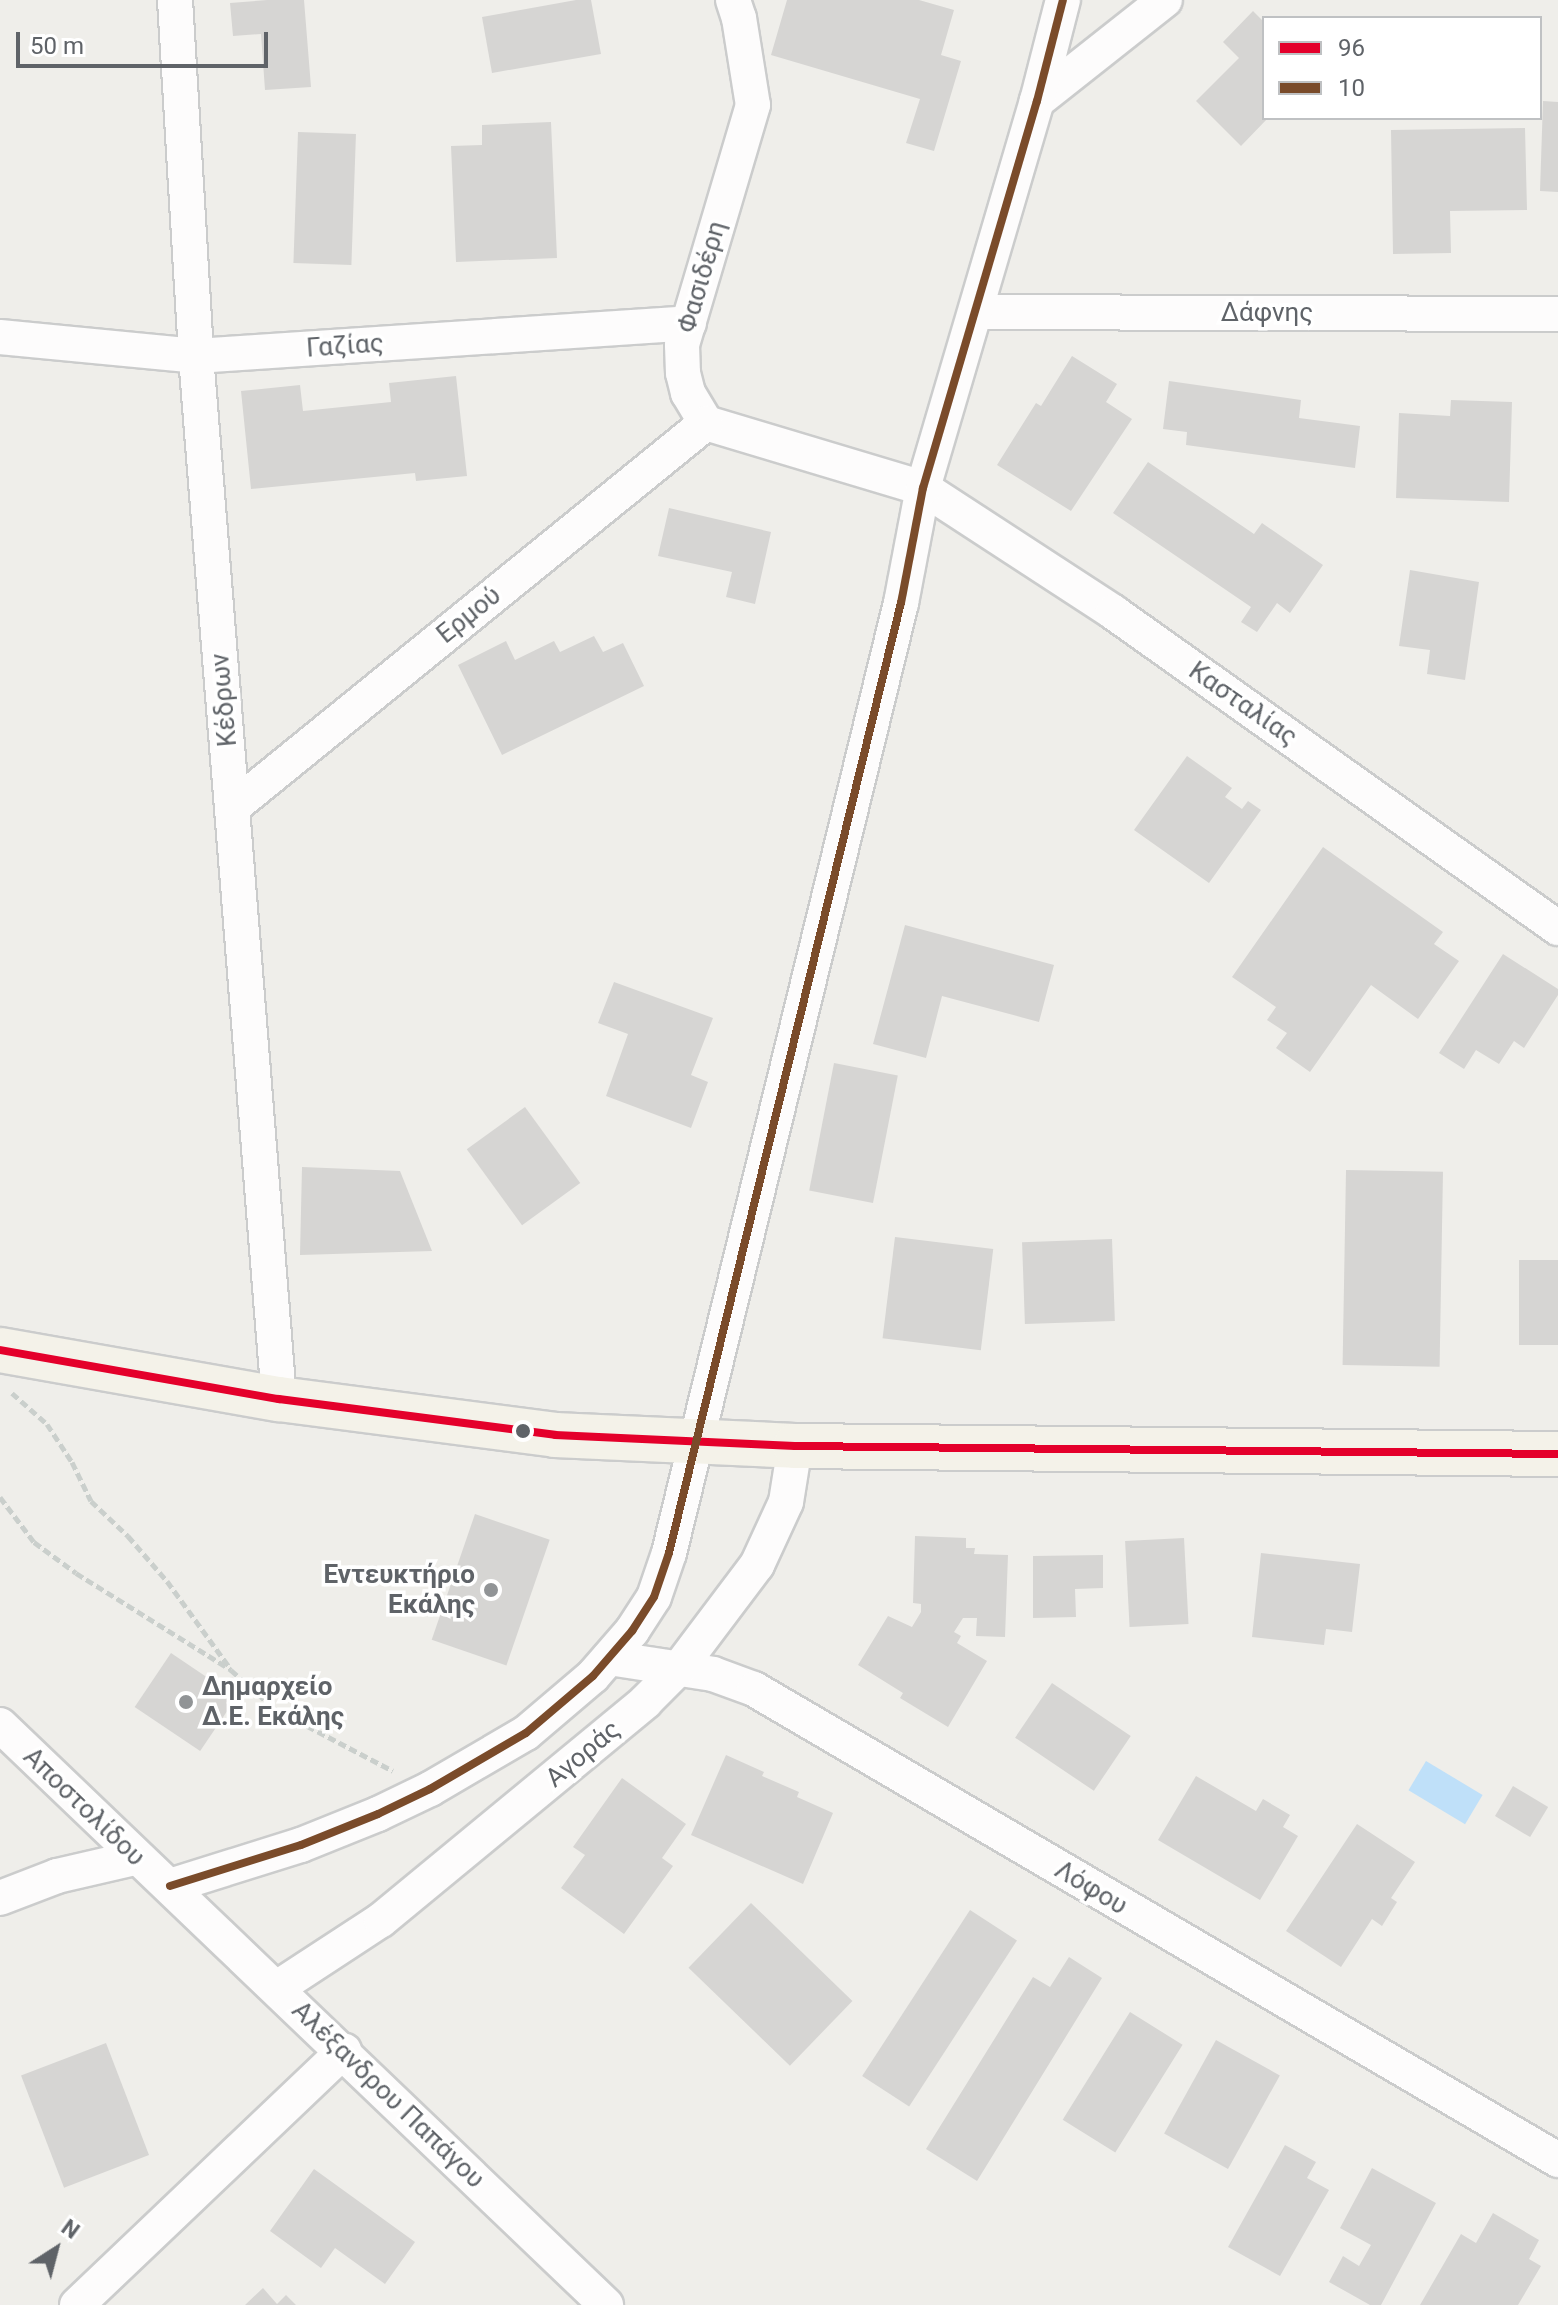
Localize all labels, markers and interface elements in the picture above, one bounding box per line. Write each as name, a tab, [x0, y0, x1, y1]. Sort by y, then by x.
scale bar	[20, 16, 272, 66]
legend	[1262, 16, 1542, 120]
text: 50 m	[30, 32, 84, 60]
text: 96	[1338, 34, 1365, 62]
text: 10	[1338, 74, 1365, 102]
street label: Φασιδέρη	[671, 218, 733, 336]
street label: Δάφνης	[1221, 297, 1313, 329]
street label: Γαζίας	[305, 328, 385, 364]
street label: Ερμού	[431, 580, 507, 650]
street label: Κέδρων	[204, 652, 244, 748]
street label: Κασταλίας	[1183, 655, 1303, 753]
unlabelled marker	[515, 1423, 531, 1439]
place label: Εντευκτήριο Εκάλης	[324, 1559, 475, 1620]
marker: Εντευκτήριο Εκάλης	[482, 1581, 500, 1599]
place label: Δημαρχείο Δ.Ε. Εκάλης	[202, 1671, 344, 1732]
marker: Δημαρχείο Δ.Ε. Εκάλης	[177, 1693, 195, 1711]
street label: Αγοράς	[539, 1714, 627, 1794]
street label: Αποστολίδου	[17, 1741, 151, 1873]
street label: Λόφου	[1049, 1854, 1133, 1922]
street label: Αλέξανδρου Παπάγου	[285, 1995, 491, 2195]
north arrow	[16, 2209, 96, 2289]
text: N	[57, 2215, 84, 2244]

